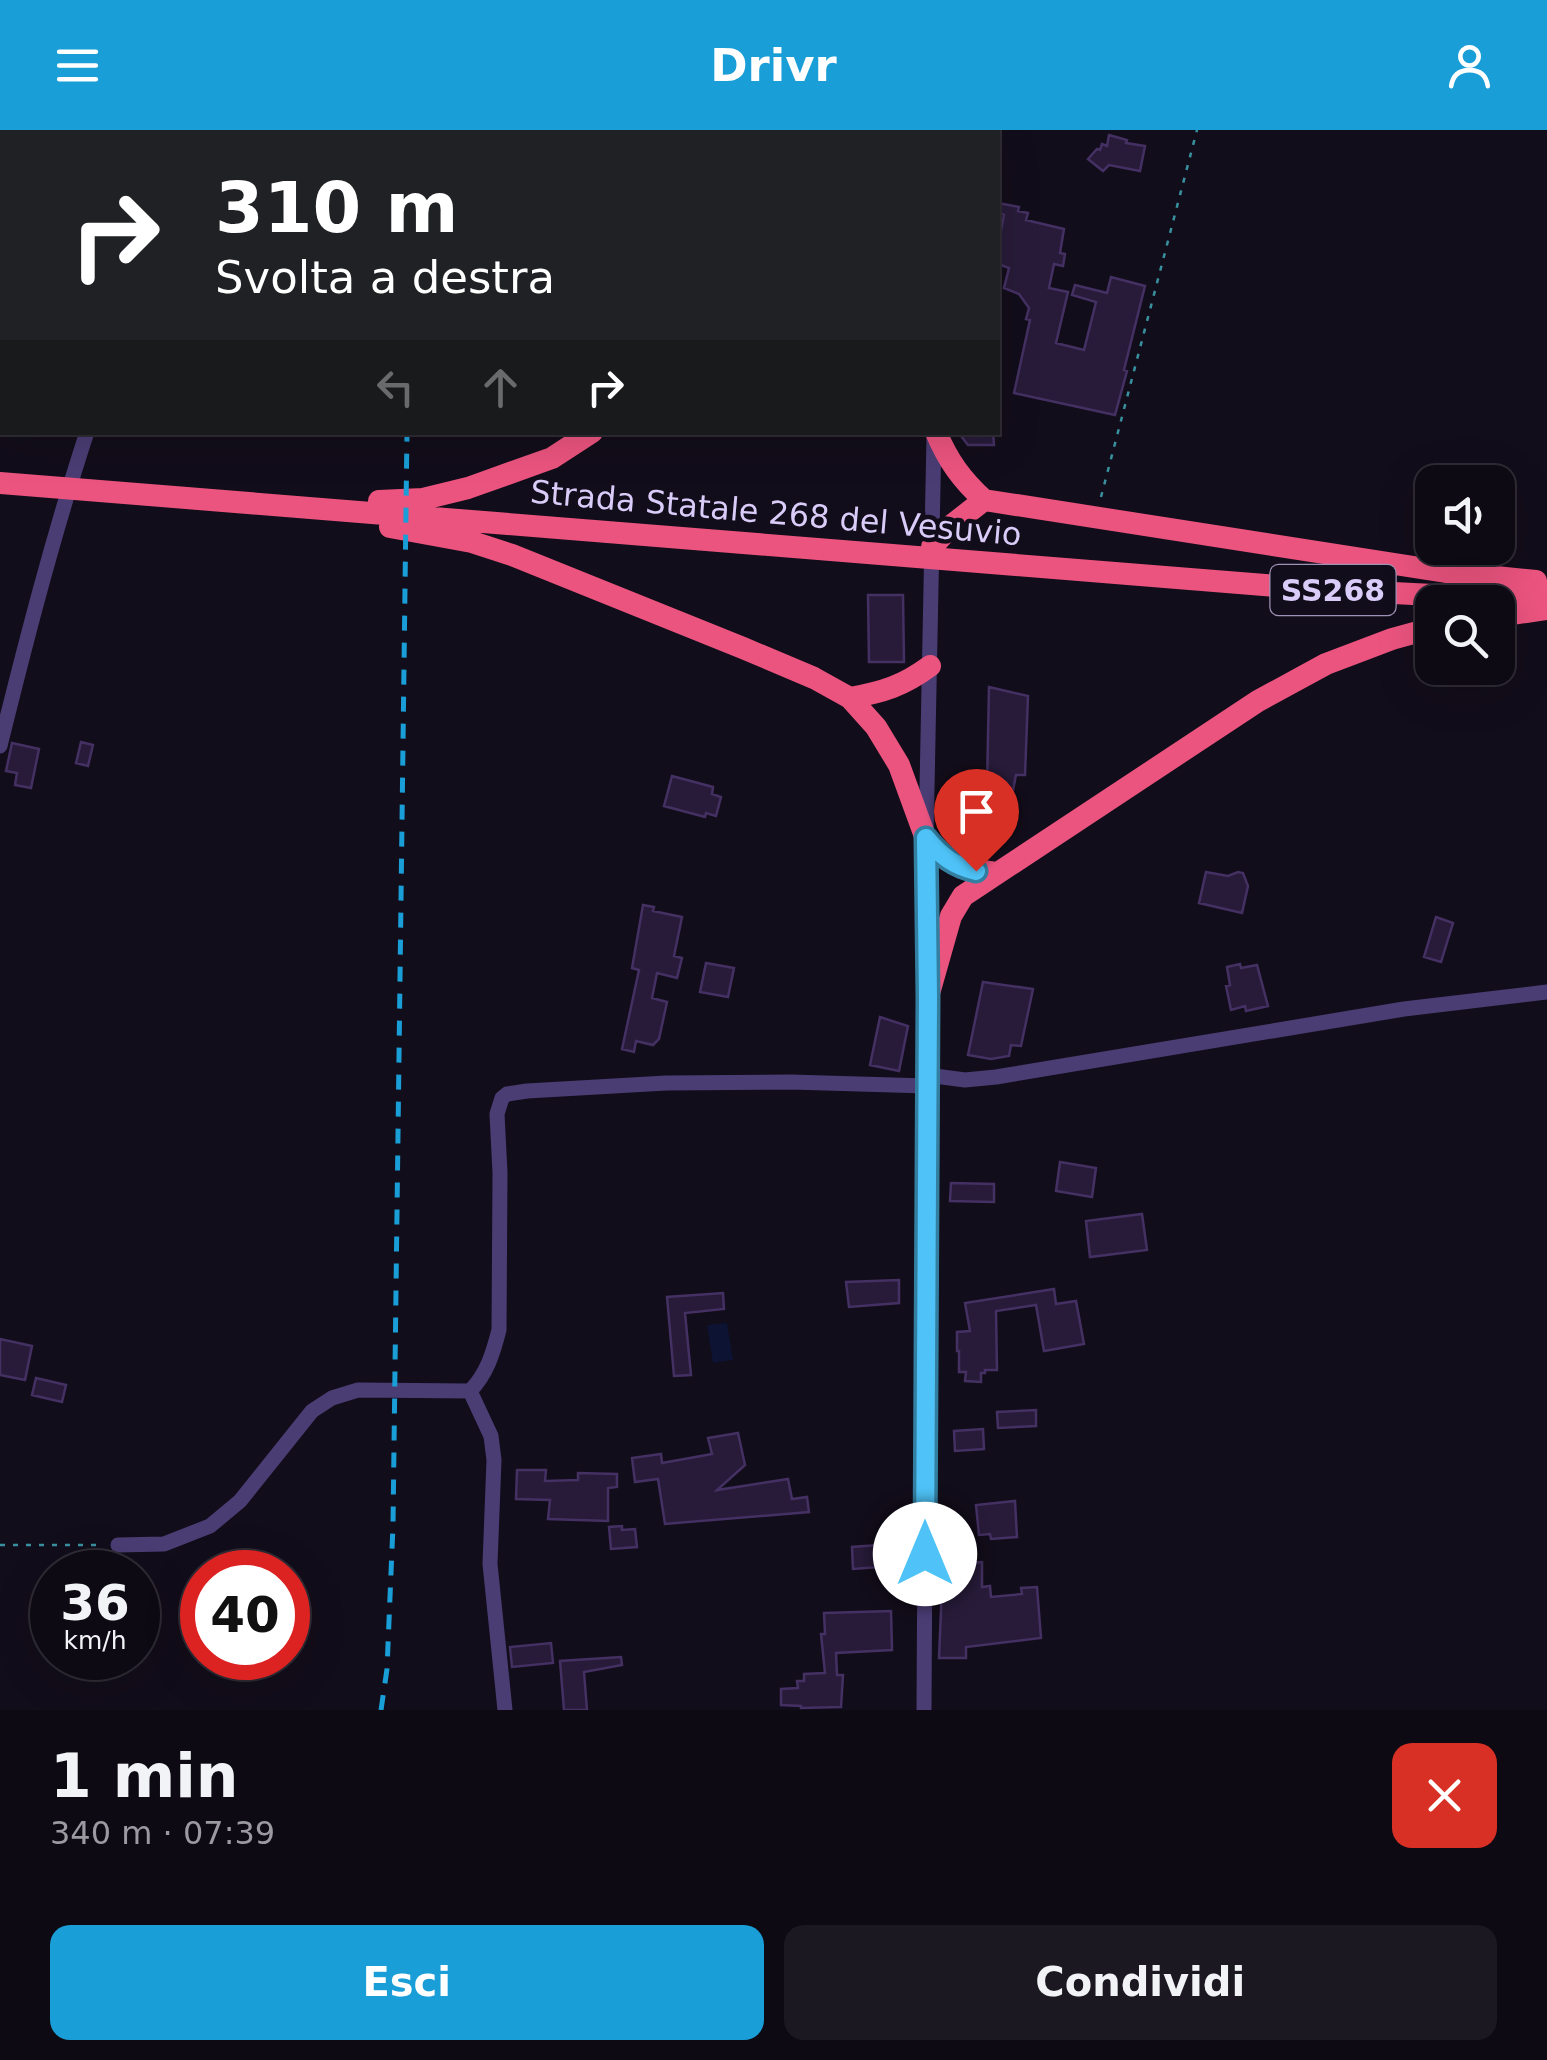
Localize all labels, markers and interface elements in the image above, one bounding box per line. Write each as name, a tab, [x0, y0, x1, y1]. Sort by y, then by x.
icon: menu	[50, 38, 105, 93]
icon: person	[1442, 38, 1497, 93]
text: Drivr	[710, 39, 837, 92]
text: 310 m	[215, 167, 458, 249]
icon: right	[50, 170, 180, 300]
text: Svolta a destra	[215, 251, 555, 304]
icon: left	[368, 360, 423, 415]
icon: ahead	[473, 360, 528, 415]
icon: right	[578, 360, 633, 415]
map controls	[1415, 465, 1515, 685]
button: sound	[1415, 465, 1515, 565]
street label: Strada Statale 268 del Vesuvio	[529, 473, 1023, 553]
road number: SS268	[1270, 565, 1396, 615]
button: search	[1415, 585, 1515, 685]
pin	[934, 769, 1019, 872]
icon: arrive	[949, 784, 1004, 839]
position arrow	[873, 1502, 977, 1606]
speed limit sign: 40	[180, 1550, 310, 1680]
text: 36	[60, 1574, 130, 1632]
text: km/h	[63, 1626, 127, 1655]
text: 1 min	[50, 1741, 238, 1811]
button: close	[1392, 1743, 1497, 1848]
text: 340 m · 07:39	[50, 1814, 275, 1852]
button: Esci	[50, 1925, 764, 2040]
button: Condividi	[784, 1925, 1497, 2040]

